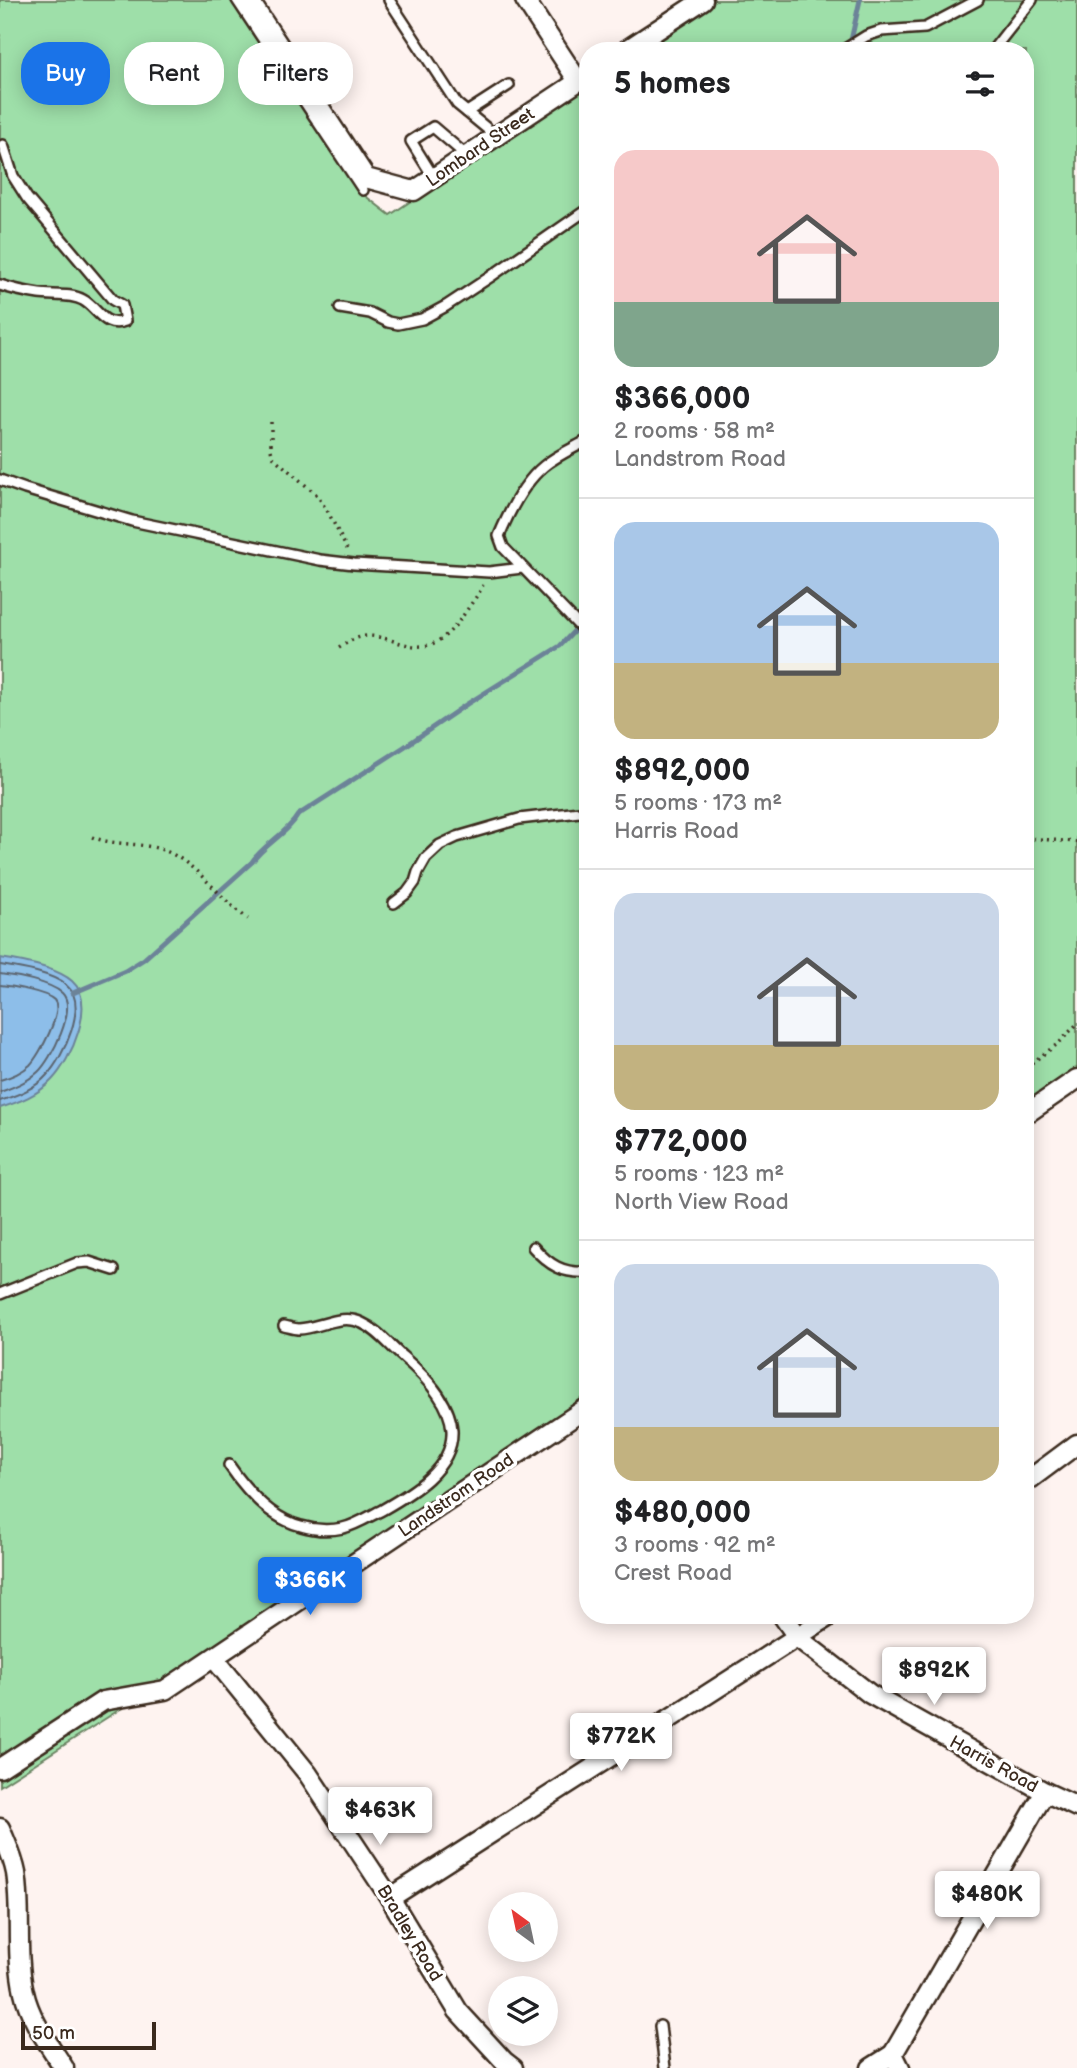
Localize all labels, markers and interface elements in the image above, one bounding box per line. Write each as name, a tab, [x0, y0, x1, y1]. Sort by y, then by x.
chip: Buy	[21, 42, 110, 105]
chip: Rent	[124, 42, 224, 105]
chip: Filters	[238, 42, 353, 105]
icon: filters	[961, 65, 999, 103]
text: 5 homes	[614, 66, 731, 102]
street label: Lombard Street	[422, 103, 539, 191]
icon: home	[744, 196, 870, 322]
text: $366,000	[614, 381, 750, 417]
text: 2 rooms · 58 m²	[614, 417, 775, 445]
text: Landstrom Road	[614, 445, 786, 473]
icon: home	[744, 568, 870, 694]
text: $892,000	[614, 753, 750, 789]
text: 5 rooms · 173 m²	[614, 789, 782, 817]
text: Harris Road	[614, 817, 739, 845]
icon: home	[744, 939, 870, 1065]
text: $772,000	[614, 1124, 748, 1160]
text: 5 rooms · 123 m²	[614, 1160, 784, 1188]
text: North View Road	[614, 1188, 789, 1216]
icon: home	[744, 1310, 870, 1436]
street label: Landstrom Road	[395, 1449, 518, 1542]
text: $480,000	[614, 1495, 751, 1531]
text: 3 rooms · 92 m²	[614, 1531, 776, 1559]
pin: $366K	[261, 1558, 359, 1617]
text: Crest Road	[614, 1559, 732, 1587]
text: $366K	[274, 1566, 346, 1594]
pin: $892K	[885, 1648, 983, 1707]
text: $892K	[898, 1656, 970, 1684]
pin: $772K	[572, 1714, 670, 1773]
text: $772K	[586, 1722, 656, 1750]
street label: Harris Road	[946, 1732, 1042, 1797]
pin: $463K	[331, 1787, 429, 1847]
text: $463K	[344, 1796, 416, 1824]
pin: $480K	[938, 1871, 1036, 1931]
text: $480K	[951, 1880, 1023, 1908]
street label: Bradley Road	[373, 1881, 447, 1985]
north arrow	[488, 1892, 558, 1962]
map controls	[488, 1892, 558, 2046]
button: layers	[488, 1976, 558, 2046]
scale bar	[21, 2019, 156, 2051]
text: 50 m	[32, 2022, 75, 2045]

